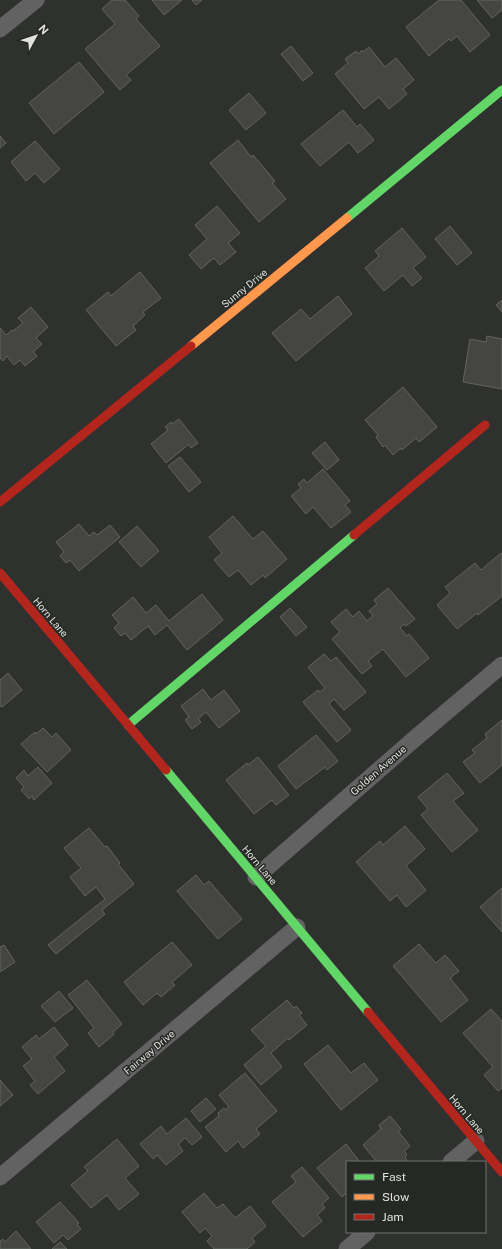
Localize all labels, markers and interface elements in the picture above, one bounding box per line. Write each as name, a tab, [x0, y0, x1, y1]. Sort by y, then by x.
north arrow	[16, 16, 56, 56]
text: N	[36, 22, 51, 37]
street label: Sunny Drive	[219, 266, 270, 310]
street label: Horn Lane	[31, 595, 71, 639]
street label: Golden Avenue	[348, 742, 409, 797]
street label: Horn Lane	[240, 843, 280, 887]
street label: Fairway Drive	[121, 1027, 177, 1077]
street label: Horn Lane	[447, 1092, 487, 1136]
legend	[346, 1161, 486, 1233]
text: Fast	[382, 1170, 407, 1184]
text: Slow	[382, 1190, 410, 1204]
text: Jam	[382, 1210, 404, 1224]

